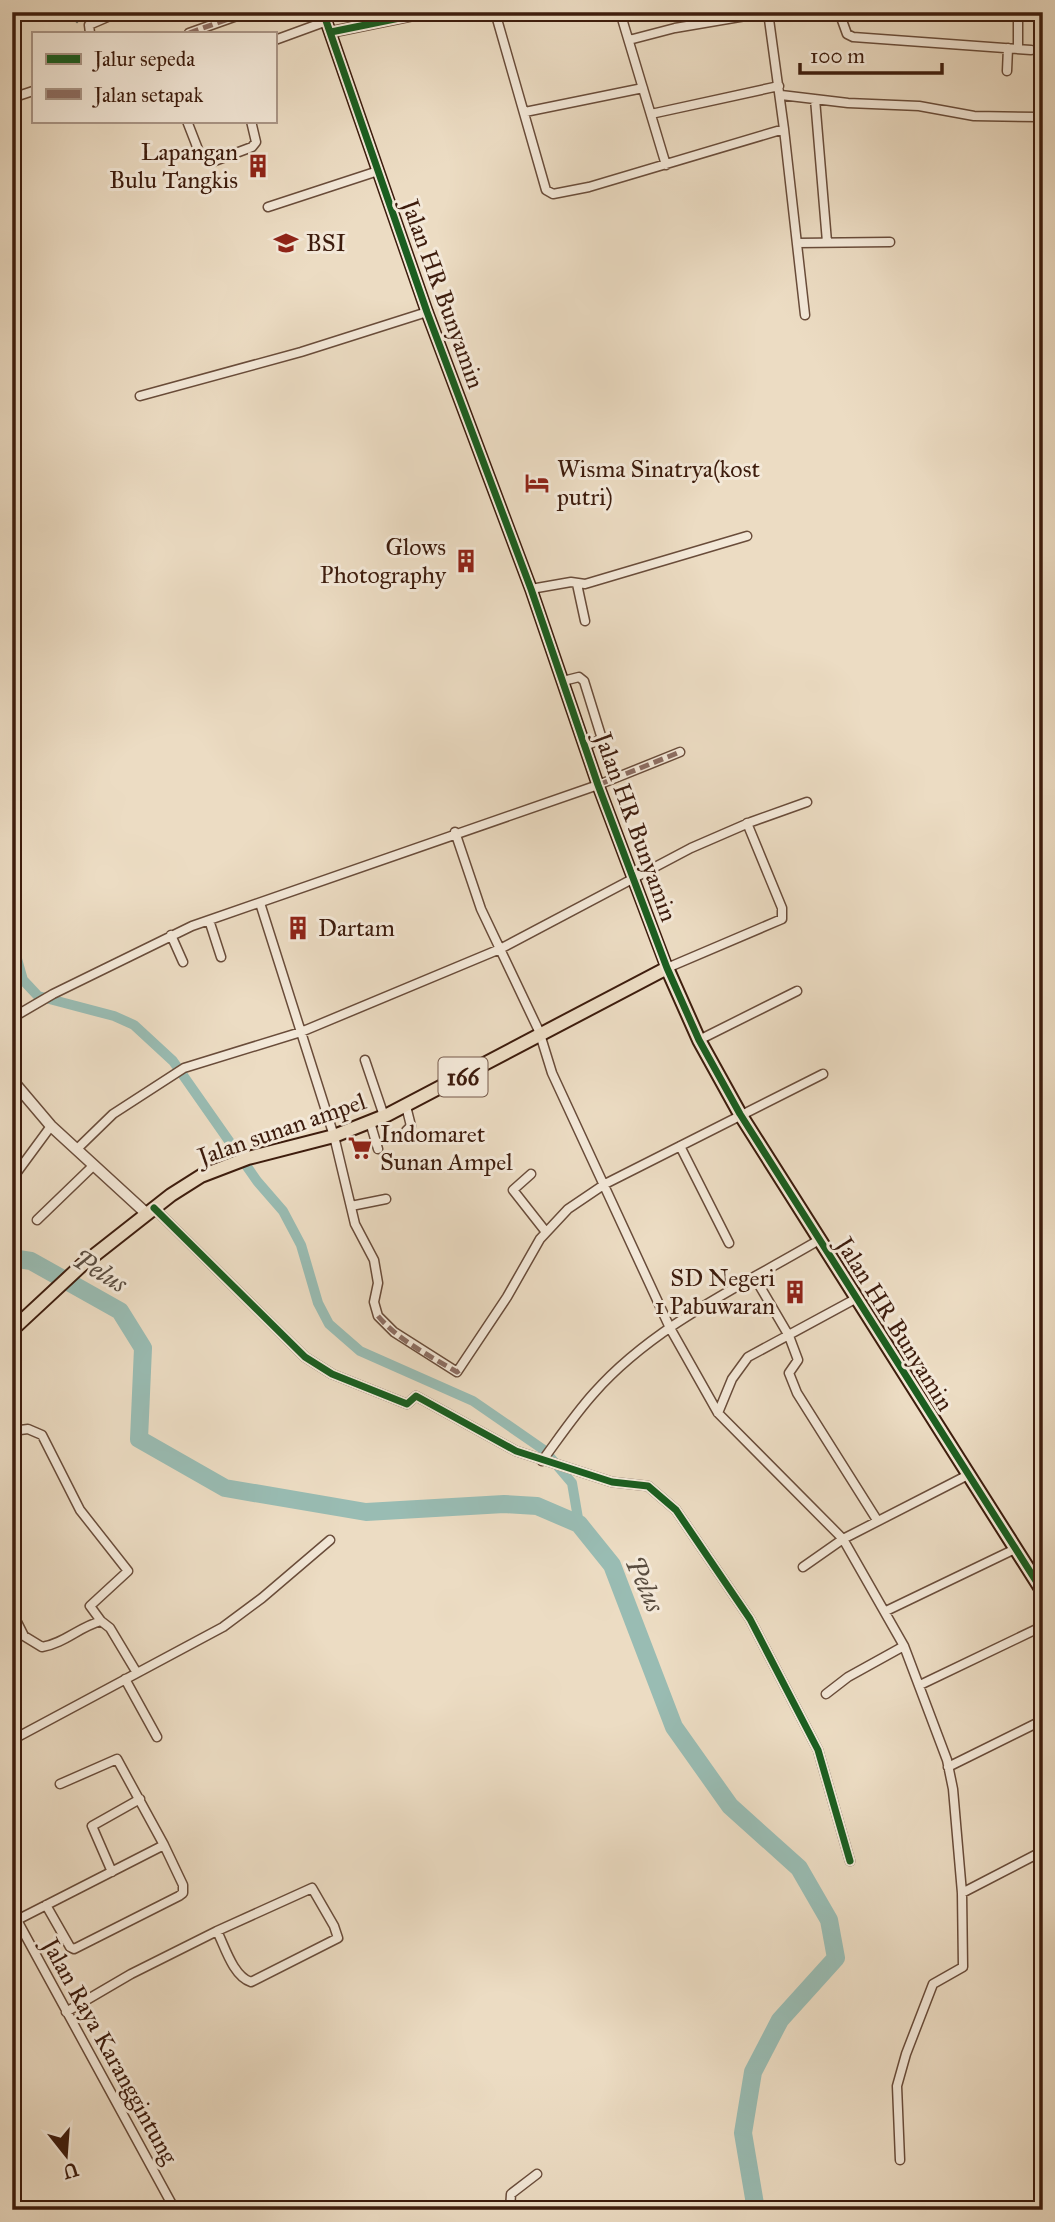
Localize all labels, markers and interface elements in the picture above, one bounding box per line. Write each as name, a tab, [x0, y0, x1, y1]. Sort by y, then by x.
legend	[32, 32, 276, 122]
scale bar	[800, 32, 941, 76]
text: 100 m	[810, 43, 865, 69]
text: Jalur sepeda	[92, 46, 195, 72]
text: Jalan setapak	[92, 82, 203, 108]
place label: Lapangan Bulu Tangkis	[109, 137, 238, 195]
building icon: Lapangan Bulu Tangkis	[244, 152, 272, 180]
street label: Jalan HR Bunyamin	[394, 192, 491, 393]
place label: BSI	[306, 228, 346, 258]
school or university icon: BSI	[272, 229, 300, 257]
place label: Wisma Sinatrya(kost putri)	[556, 454, 760, 512]
hotel icon: Wisma Sinatrya(kost putri)	[523, 469, 551, 497]
place label: Glows Photography	[320, 532, 447, 590]
building icon: Glows Photography	[452, 547, 480, 575]
street label: Jalan HR Bunyamin	[587, 725, 684, 926]
place label: Dartam	[318, 913, 395, 943]
building icon: Dartam	[284, 914, 312, 942]
road number: 166	[438, 1058, 488, 1096]
street label: Jalan sunan ampel	[191, 1086, 370, 1173]
place label: Indomaret Sunan Ampel	[380, 1119, 513, 1177]
supermarket icon: Indomaret Sunan Ampel	[346, 1134, 374, 1162]
street label: Jalan HR Bunyamin	[828, 1229, 960, 1416]
water label: Pelus	[67, 1242, 133, 1300]
place label: SD Negeri 1 Pabuwaran	[655, 1263, 775, 1321]
building icon: SD Negeri 1 Pabuwaran	[781, 1278, 809, 1306]
water label: Pelus	[619, 1551, 672, 1617]
street label: Jalan Raya Karanggintung	[34, 1930, 185, 2170]
north arrow	[32, 2120, 102, 2190]
text: U	[59, 2158, 81, 2184]

